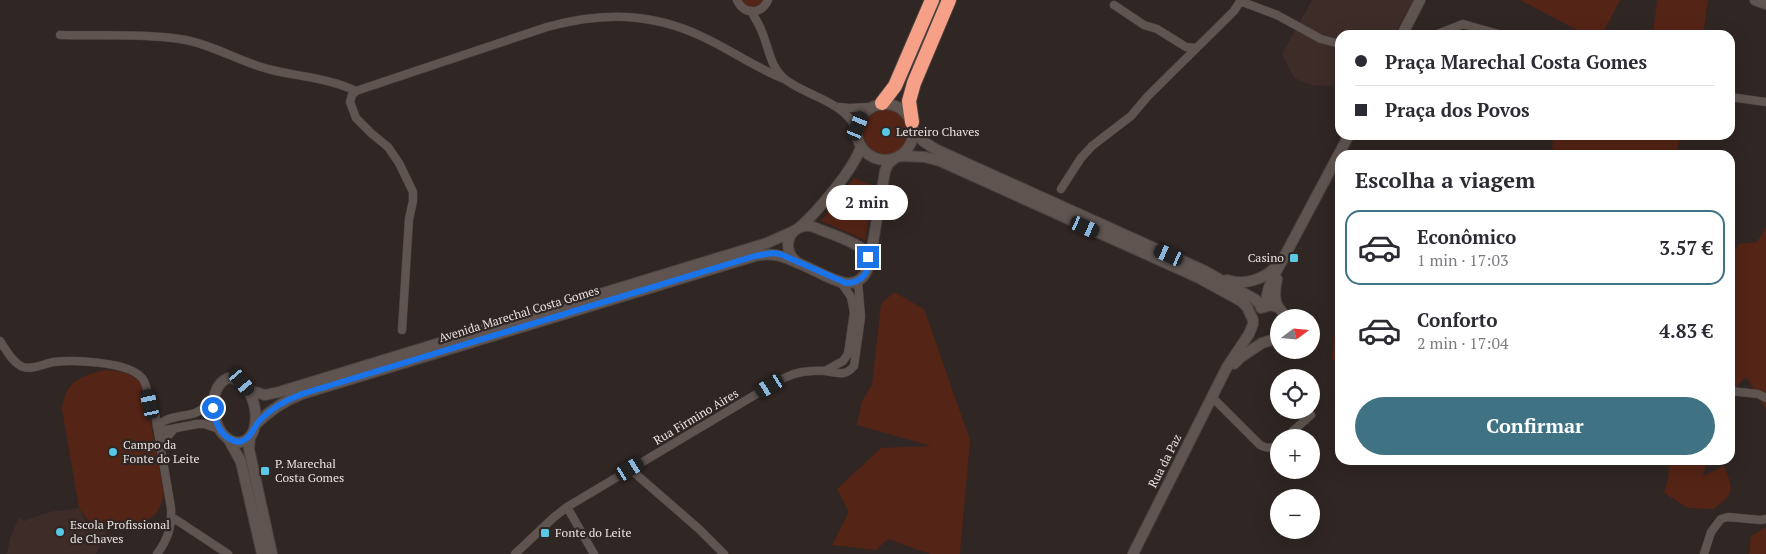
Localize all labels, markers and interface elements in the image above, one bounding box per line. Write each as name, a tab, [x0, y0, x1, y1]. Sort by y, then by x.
text: Praça Marechal Costa Gomes	[1385, 49, 1647, 74]
text: Praça dos Povos	[1385, 97, 1530, 122]
car	[845, 109, 870, 143]
place label: Letreiro Chaves	[896, 124, 979, 139]
marker: Letreiro Chaves	[880, 126, 892, 138]
text: Escolha a viagem	[1355, 165, 1535, 194]
callout: 2 min	[827, 184, 909, 220]
text: 2 min	[845, 191, 889, 213]
car	[1068, 214, 1101, 240]
text: Econômico	[1417, 224, 1516, 249]
icon: car	[1357, 225, 1402, 270]
text: 3.57 €	[1659, 235, 1713, 260]
car	[1152, 242, 1185, 268]
route end	[857, 246, 879, 268]
text: 1 min · 17:03	[1417, 249, 1509, 271]
place label: Casino	[1248, 250, 1284, 265]
marker: Casino	[1288, 252, 1300, 264]
street label: Avenida Marechal Costa Gomes	[437, 282, 601, 345]
text: Conforto	[1417, 307, 1498, 332]
icon: car	[1357, 308, 1402, 353]
north arrow	[1270, 309, 1320, 359]
map controls	[1270, 309, 1320, 539]
text: 4.83 €	[1659, 318, 1713, 343]
text: 2 min · 17:04	[1417, 332, 1509, 354]
car	[226, 366, 257, 398]
button: locate	[1270, 369, 1320, 419]
car	[753, 372, 786, 400]
street label: Rua Firmino Aires	[651, 385, 741, 448]
car	[139, 388, 160, 420]
route start	[202, 397, 224, 419]
button: Confirmar	[1355, 397, 1715, 455]
button: +	[1270, 429, 1320, 479]
street label: Rua da Paz	[1145, 431, 1185, 490]
place label: Campo da Fonte do Leite	[123, 437, 200, 466]
marker: Campo da Fonte do Leite	[107, 446, 119, 458]
car	[613, 455, 646, 483]
place label: P. Marechal Costa Gomes	[275, 456, 344, 485]
marker: P. Marechal Costa Gomes	[259, 465, 271, 477]
button: −	[1270, 489, 1320, 539]
place label: Escola Profissional de Chaves	[70, 517, 170, 546]
place label: Fonte do Leite	[555, 525, 632, 540]
marker: Escola Profissional de Chaves	[54, 526, 66, 538]
marker: Fonte do Leite	[539, 527, 551, 539]

